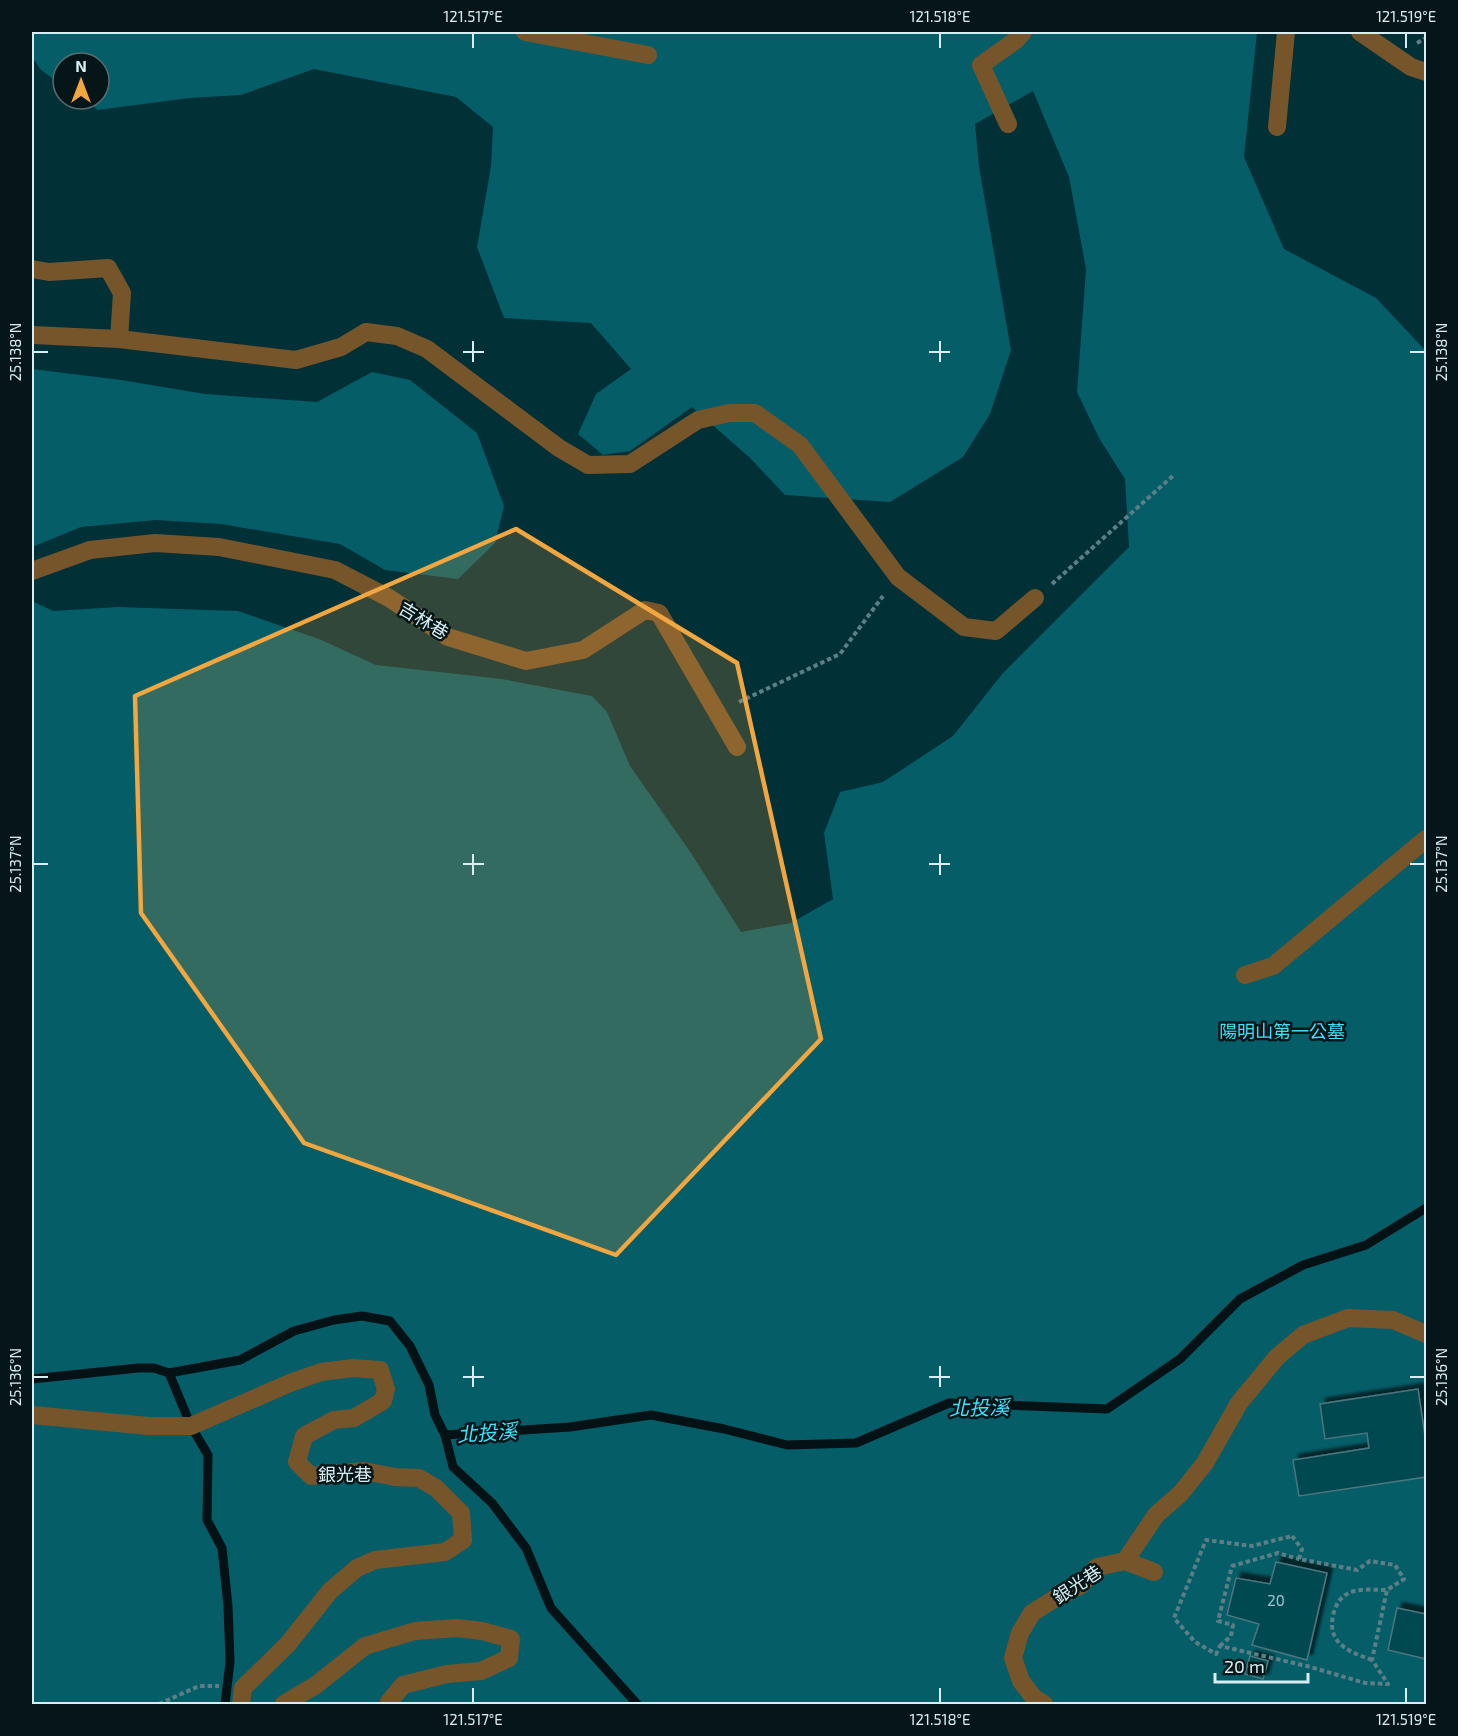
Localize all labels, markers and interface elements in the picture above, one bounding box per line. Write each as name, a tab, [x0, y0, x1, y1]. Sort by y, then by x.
text: 121.517°E	[443, 7, 503, 25]
text: 121.518°E	[910, 7, 970, 25]
text: 121.519°E	[1376, 7, 1436, 25]
north arrow	[51, 51, 111, 111]
text: N	[75, 56, 87, 75]
text: 25.138°N	[6, 323, 24, 381]
text: 25.138°N	[1432, 323, 1450, 381]
street label: 吉林巷	[395, 597, 453, 643]
text: 25.137°N	[6, 835, 24, 893]
text: 25.137°N	[1432, 835, 1450, 893]
park label: 陽明山第一公墓	[1219, 1020, 1345, 1042]
text: 25.136°N	[6, 1348, 24, 1406]
text: 25.136°N	[1432, 1348, 1450, 1406]
water label: 北投溪	[949, 1394, 1012, 1420]
water label: 北投溪	[456, 1418, 521, 1446]
street label: 銀光巷	[318, 1463, 372, 1485]
street label: 銀光巷	[1048, 1560, 1106, 1608]
house number: 20	[1267, 1591, 1285, 1609]
scale bar	[1215, 1646, 1308, 1684]
text: 20 m	[1224, 1655, 1265, 1677]
text: 121.517°E	[443, 1710, 503, 1728]
text: 121.518°E	[910, 1710, 970, 1728]
text: 121.519°E	[1376, 1710, 1436, 1728]

